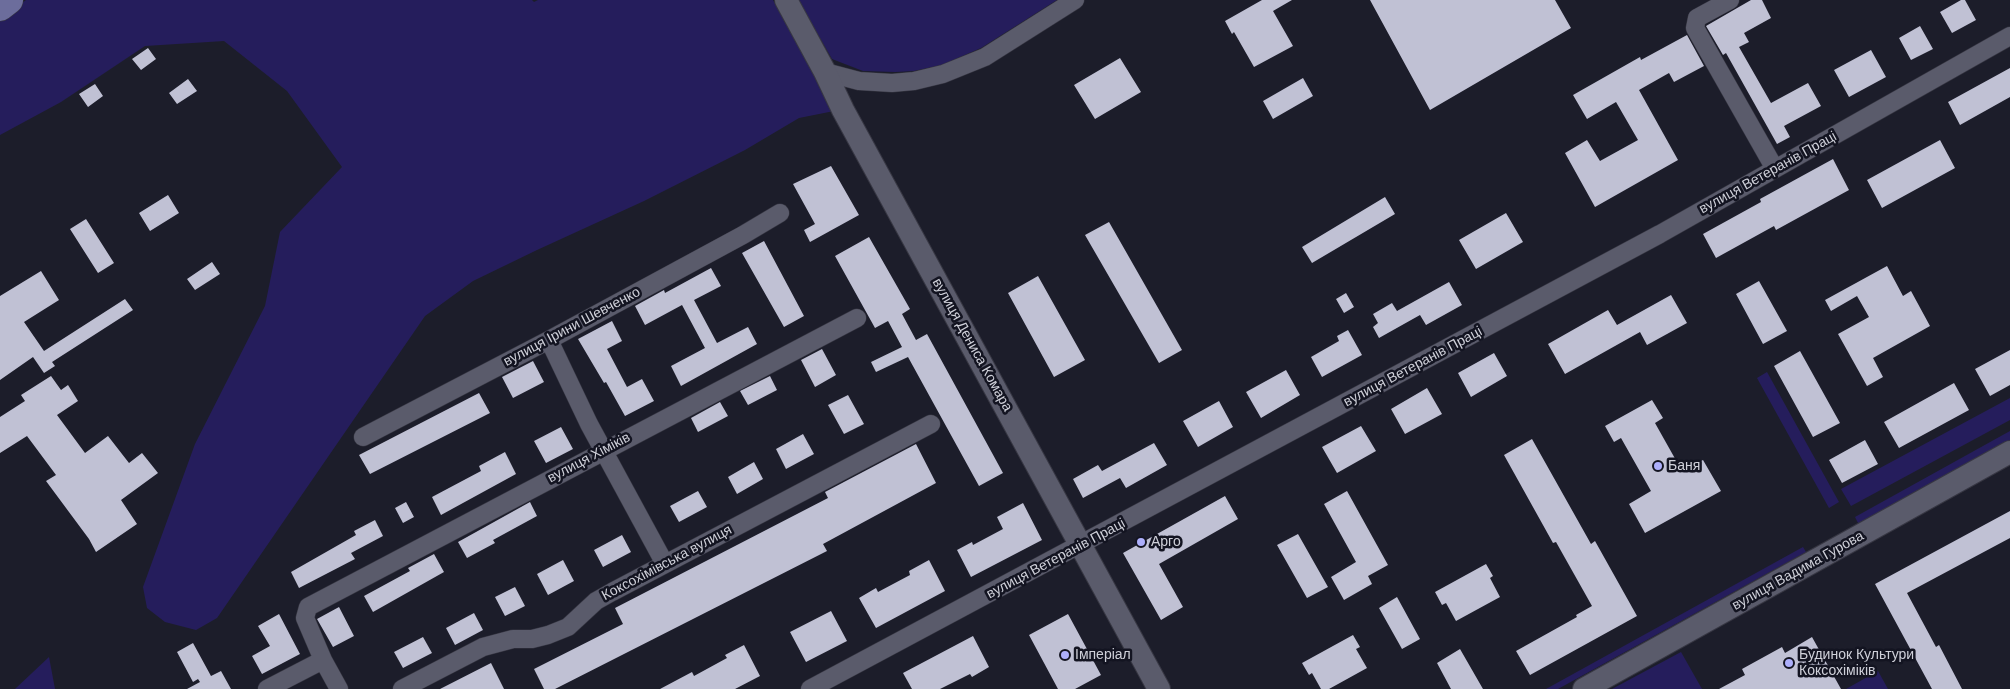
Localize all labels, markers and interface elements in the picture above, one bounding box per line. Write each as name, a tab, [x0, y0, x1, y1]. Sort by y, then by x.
street label: вулиця Ветеранів Праці	[1696, 128, 1840, 218]
street label: вулиця Дениса Комара	[928, 275, 1016, 415]
street label: вулиця Ірини Шевченко	[501, 284, 643, 370]
street label: вулиця Ветеранів Праці	[1341, 323, 1485, 411]
street label: вулиця Хіміків	[545, 429, 633, 487]
place label: Баня	[1668, 458, 1700, 474]
marker: Баня	[1652, 460, 1664, 472]
street label: вулиця Ветеранів Праці	[984, 515, 1128, 603]
street label: Коксохімівська вулиця	[599, 522, 735, 604]
street label: вулиця Вадима Гурова	[1729, 528, 1867, 614]
place label: Арго	[1151, 534, 1181, 550]
marker: Арго	[1135, 536, 1147, 548]
place label: Імперіал	[1075, 647, 1131, 663]
place label: Будинок Культури Коксохіміків	[1799, 647, 1914, 680]
marker: Імперіал	[1059, 649, 1071, 661]
marker: Будинок Культури Коксохіміків	[1783, 657, 1795, 669]

